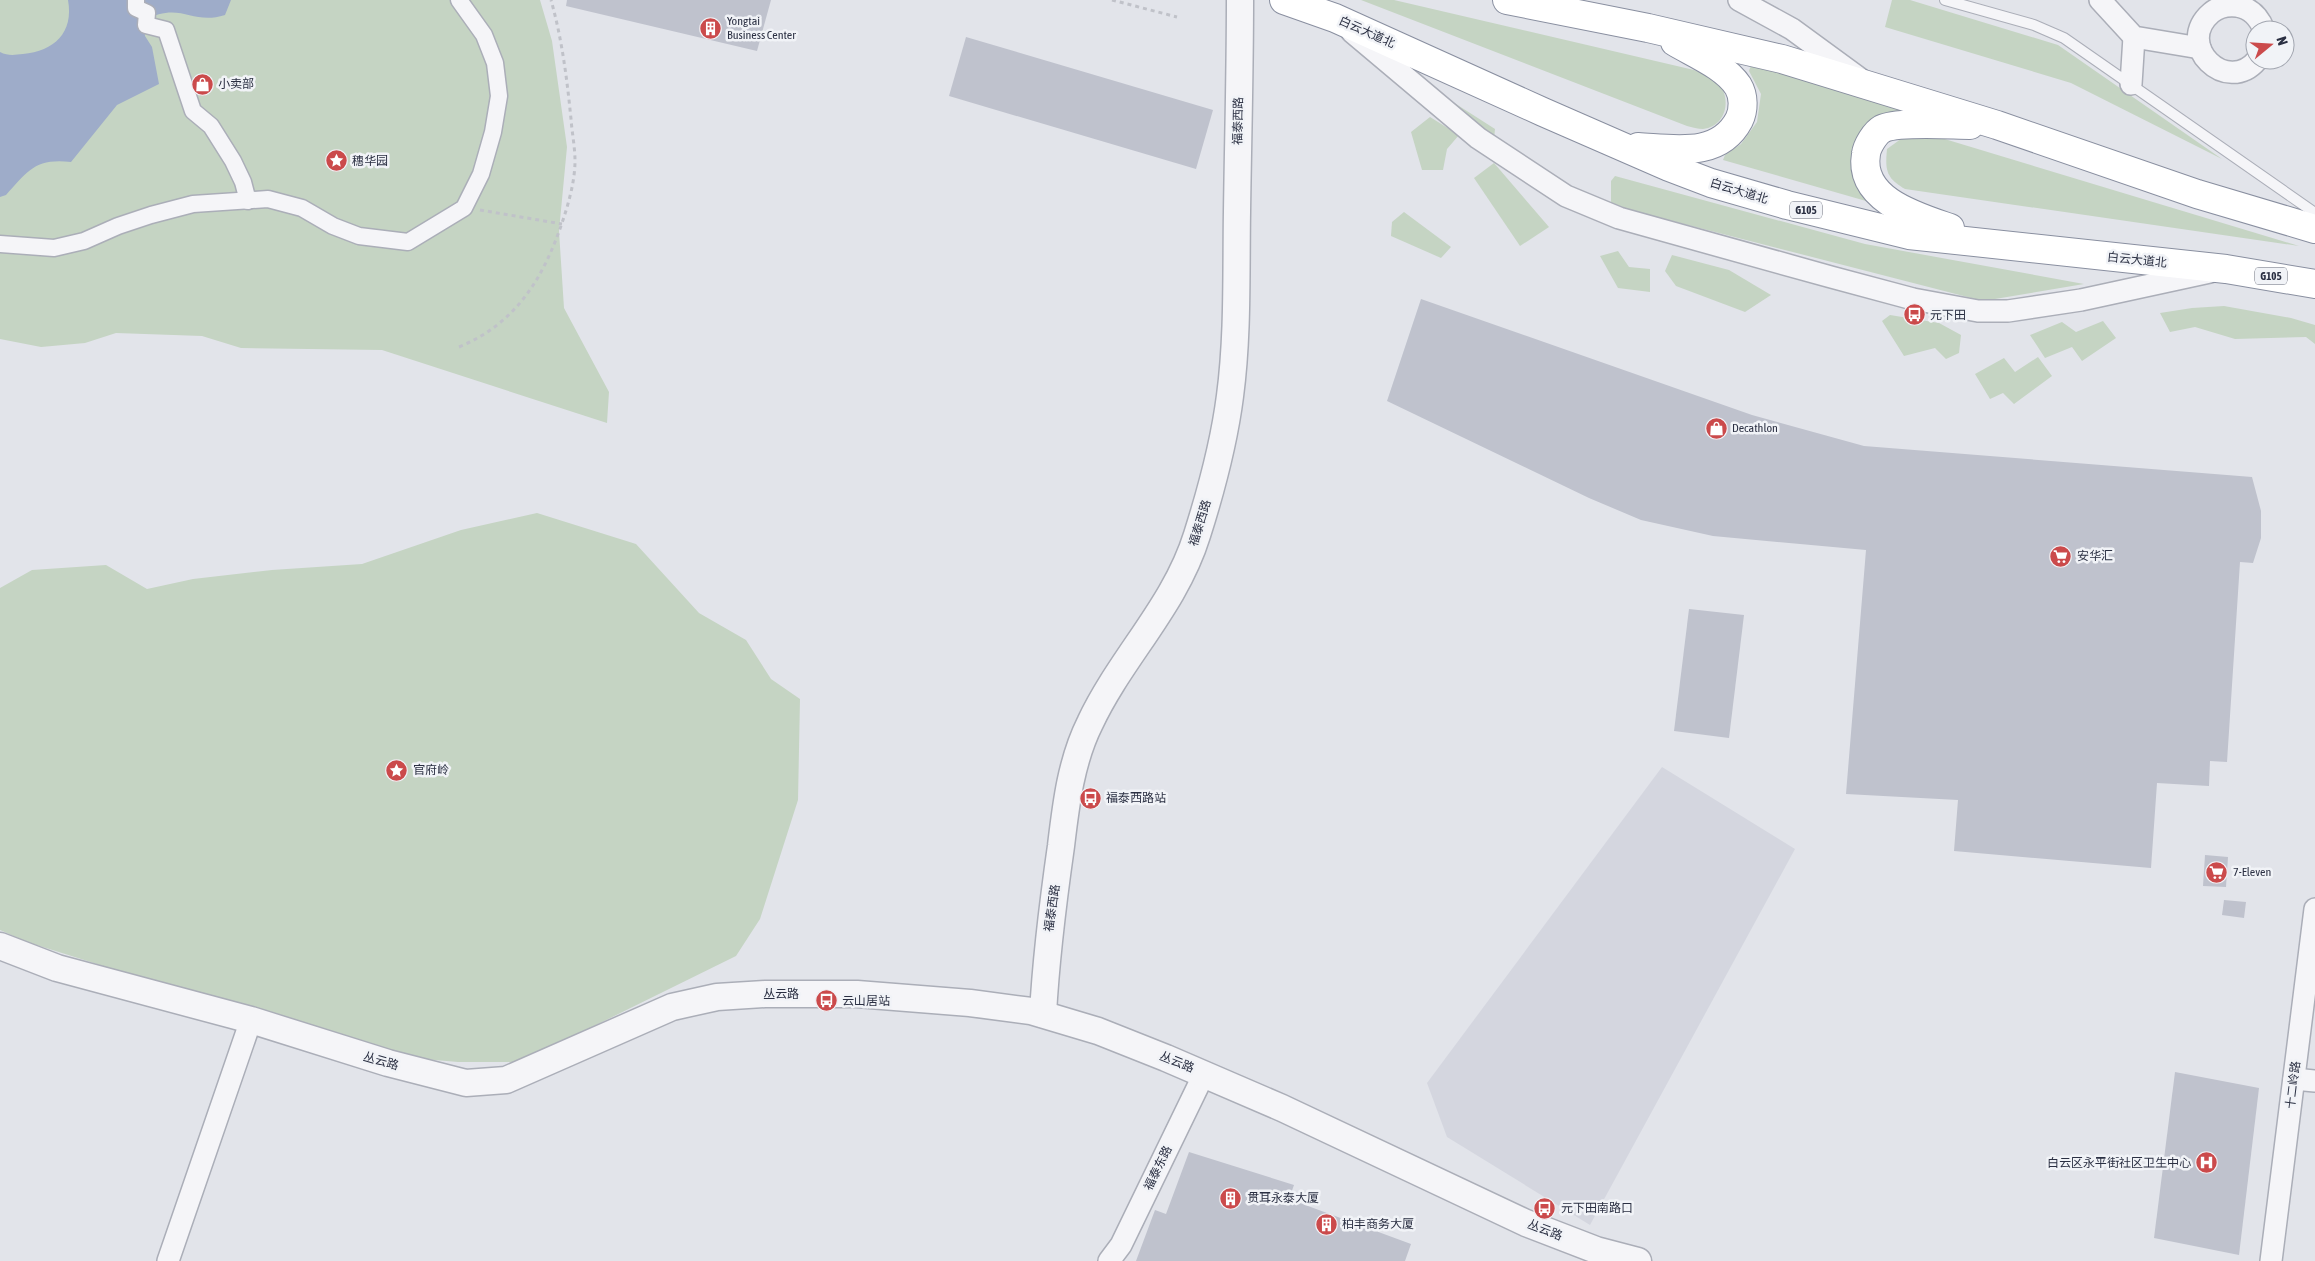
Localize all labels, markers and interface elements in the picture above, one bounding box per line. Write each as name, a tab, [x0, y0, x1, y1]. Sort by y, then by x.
street label: 白云大道北	[1337, 13, 1397, 51]
place label: Yongtai Business Center	[727, 14, 796, 42]
building icon: Yongtai Business Center	[699, 16, 723, 40]
north arrow	[2245, 20, 2295, 70]
text: N	[2273, 35, 2291, 47]
shop icon: 小卖部	[190, 72, 214, 96]
place label: 小卖部	[218, 77, 254, 91]
street label: 福泰西路	[1231, 97, 1245, 145]
place icon: 穗华园	[324, 149, 348, 173]
place label: 穗华园	[352, 154, 388, 168]
street label: 白云大道北	[1708, 176, 1770, 206]
road number: G105	[1790, 202, 1822, 218]
street label: 白云大道北	[2106, 250, 2168, 270]
road number: G105	[2255, 268, 2287, 284]
bus stop icon: 元下田	[1902, 303, 1926, 327]
place label: 元下田	[1930, 308, 1966, 322]
shop icon: Decathlon	[1704, 416, 1728, 440]
place label: Decathlon	[1732, 421, 1778, 435]
street label: 福泰西路	[1186, 498, 1214, 548]
supermarket icon: 安华汇	[2049, 544, 2073, 568]
place label: 安华汇	[2077, 549, 2113, 563]
place icon: 官府岭	[385, 758, 409, 782]
place label: 官府岭	[413, 763, 449, 777]
bus stop icon: 福泰西路站	[1078, 786, 1102, 810]
place label: 福泰西路站	[1106, 791, 1166, 805]
supermarket icon: 7-Eleven	[2205, 860, 2229, 884]
place label: 7-Eleven	[2233, 865, 2271, 879]
street label: 福泰西路	[1042, 883, 1062, 933]
street label: 丛云路	[763, 987, 799, 1001]
bus stop icon: 云山居站	[814, 989, 838, 1013]
place label: 云山居站	[842, 994, 890, 1008]
street label: 丛云路	[362, 1049, 400, 1073]
street label: 丛云路	[1158, 1049, 1196, 1075]
street label: 十二岭路	[2283, 1060, 2303, 1110]
street label: 福泰东路	[1141, 1143, 1175, 1193]
hospital icon: 白云区永平街社区卫生中心	[2195, 1151, 2219, 1175]
place label: 白云区永平街社区卫生中心	[2047, 1156, 2191, 1170]
building icon: 贯耳永泰大厦	[1219, 1186, 1243, 1210]
place label: 贯耳永泰大厦	[1247, 1191, 1319, 1205]
bus stop icon: 元下田南路口	[1533, 1196, 1557, 1220]
place label: 元下田南路口	[1561, 1201, 1633, 1215]
building icon: 柏丰商务大厦	[1314, 1212, 1338, 1236]
place label: 柏丰商务大厦	[1342, 1217, 1414, 1231]
street label: 丛云路	[1526, 1217, 1564, 1243]

